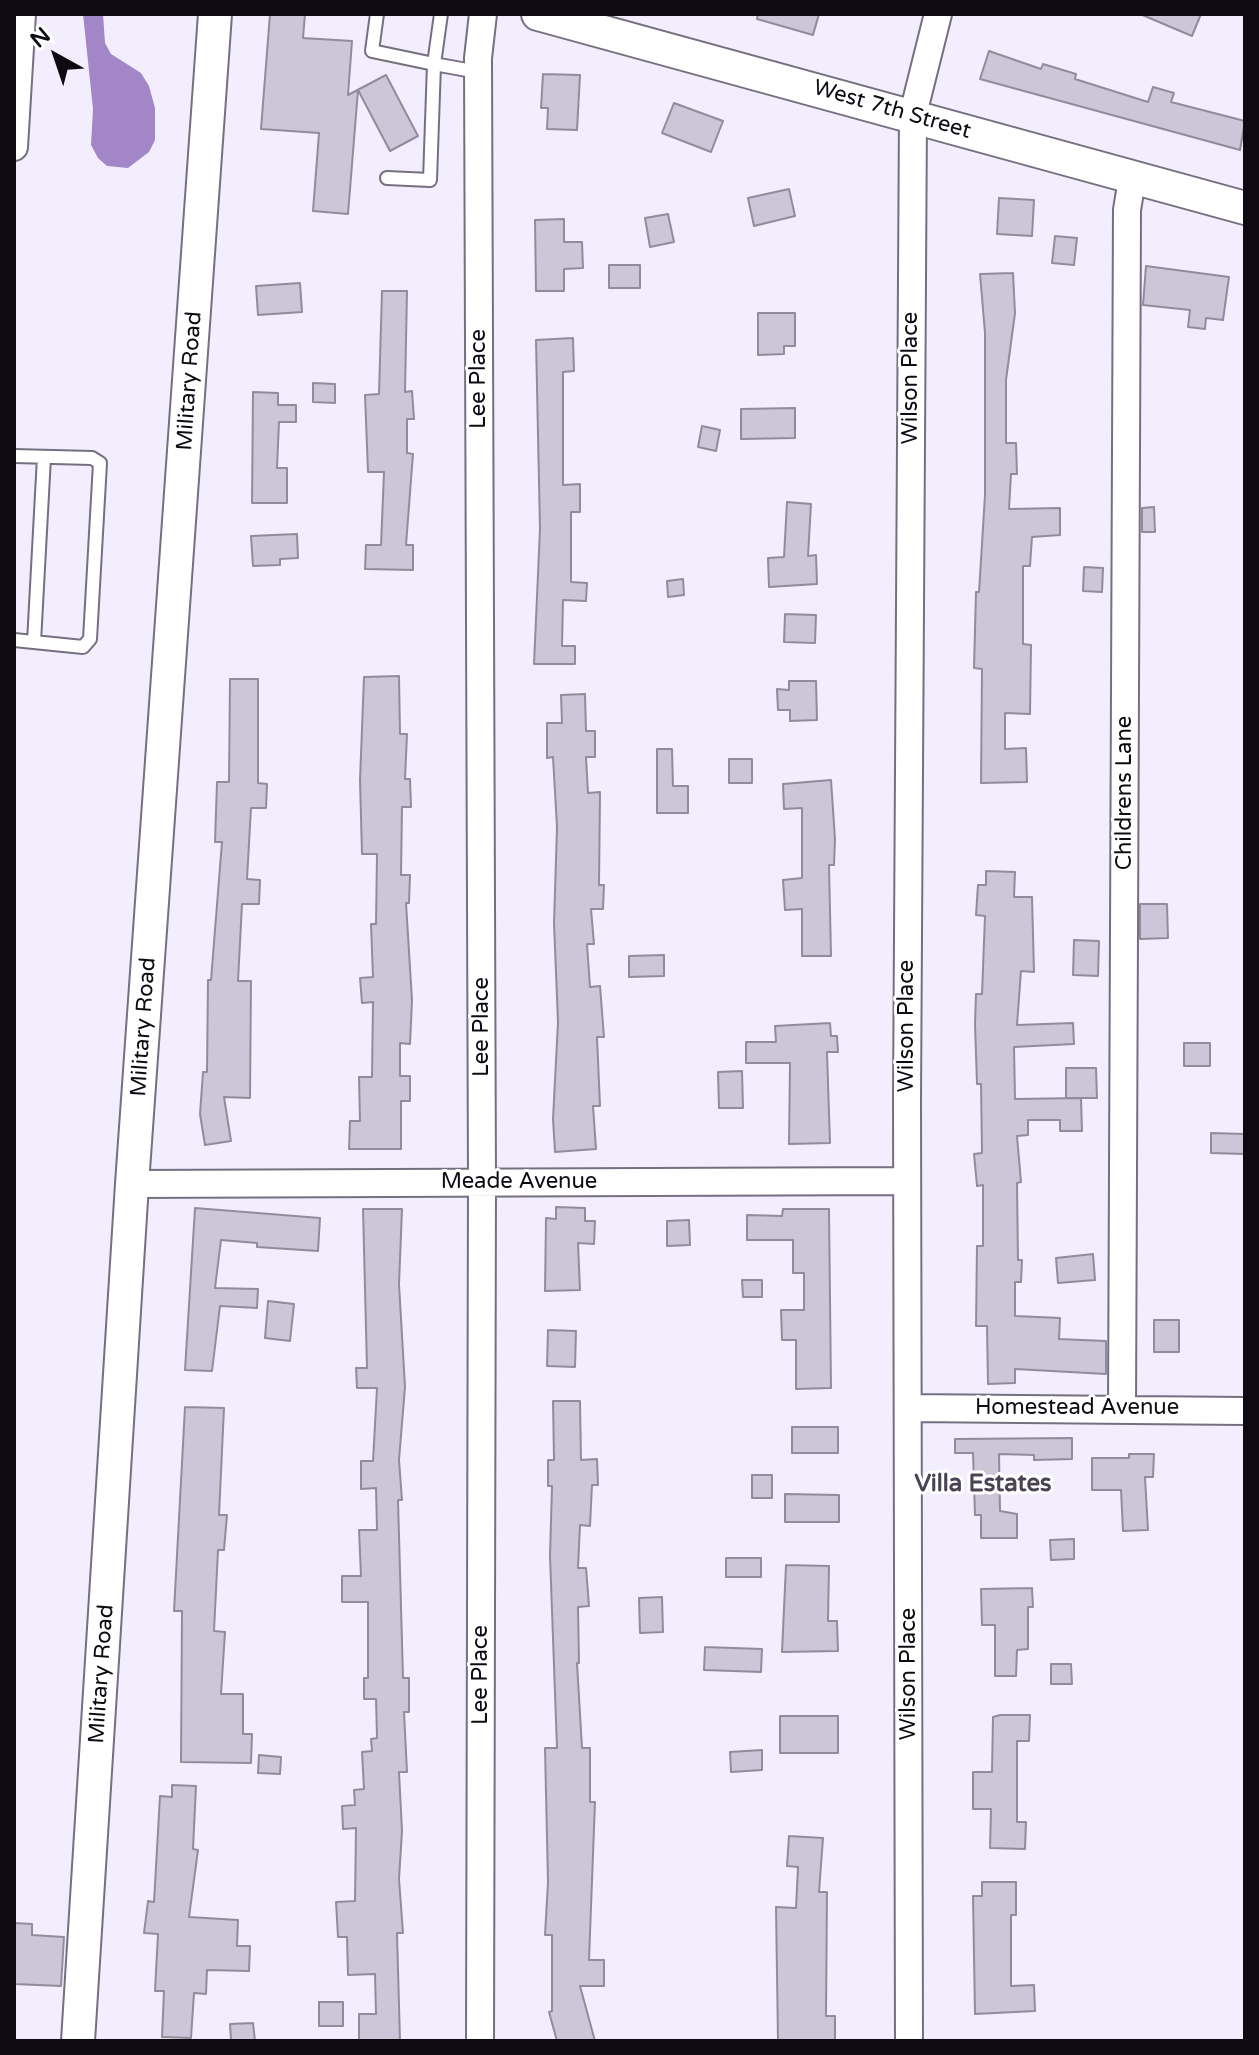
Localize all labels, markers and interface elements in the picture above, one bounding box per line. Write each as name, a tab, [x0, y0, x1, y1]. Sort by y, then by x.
north arrow	[16, 16, 96, 96]
text: N	[25, 22, 56, 53]
street label: West 7th Street	[810, 75, 974, 145]
street label: Military Road	[172, 311, 208, 451]
street label: Wilson Place	[898, 312, 924, 444]
street label: Lee Place	[466, 329, 492, 429]
street label: Childrens Lane	[1112, 716, 1138, 870]
street label: Military Road	[126, 957, 162, 1097]
street label: Wilson Place	[894, 960, 920, 1092]
street label: Lee Place	[469, 977, 495, 1077]
street label: Meade Avenue	[441, 1169, 597, 1195]
street label: Homestead Avenue	[975, 1395, 1179, 1421]
district label: Villa Estates	[914, 1471, 1052, 1499]
street label: Military Road	[84, 1604, 120, 1744]
street label: Wilson Place	[896, 1608, 922, 1740]
street label: Lee Place	[468, 1625, 494, 1725]

